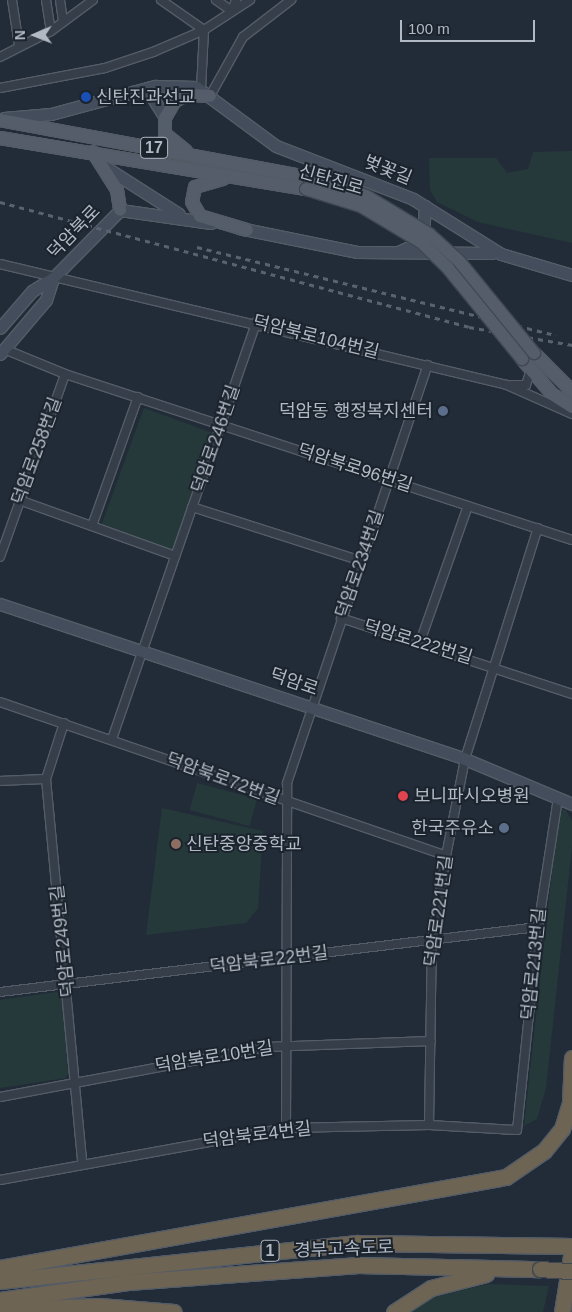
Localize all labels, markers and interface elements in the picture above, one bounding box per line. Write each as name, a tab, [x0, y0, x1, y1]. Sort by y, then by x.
north arrow	[10, 10, 60, 60]
scale bar	[402, 10, 537, 42]
text: 100 m	[408, 20, 450, 37]
text: N	[12, 30, 28, 40]
place label: 신탄진과선교	[96, 86, 195, 108]
marker: 신탄진과선교	[80, 91, 92, 103]
road number: 17	[139, 134, 169, 162]
street label: 벚꽃길	[361, 151, 415, 189]
street label: 신탄진로	[296, 160, 366, 200]
street label: 덕암북로	[43, 201, 105, 263]
street label: 덕암북로104번길	[251, 311, 381, 363]
street label: 덕암로246번길	[187, 382, 245, 496]
street label: 덕암로258번길	[8, 394, 66, 508]
place label: 덕암동 행정복지센터	[279, 400, 433, 422]
marker: 덕암동 행정복지센터	[437, 405, 449, 417]
street label: 덕암북로96번길	[295, 439, 415, 497]
street label: 덕암로234번길	[331, 507, 389, 621]
street label: 덕암로222번길	[361, 615, 475, 669]
street label: 덕암로	[267, 664, 321, 700]
street label: 덕암북로72번길	[163, 748, 283, 810]
place label: 보니파시오병원	[414, 785, 530, 807]
marker: 보니파시오병원	[396, 789, 410, 803]
place label: 한국주유소	[411, 817, 494, 839]
marker: 한국주유소	[498, 822, 510, 834]
place label: 신탄중앙중학교	[186, 833, 302, 855]
marker: 신탄중앙중학교	[170, 838, 182, 850]
street label: 덕암로221번길	[420, 854, 458, 968]
street label: 덕암로249번길	[46, 884, 80, 998]
street label: 덕암로213번길	[517, 907, 551, 1021]
street label: 덕암북로22번길	[208, 942, 330, 978]
street label: 덕암북로10번길	[153, 1037, 275, 1077]
street label: 덕암북로4번길	[201, 1118, 313, 1152]
street label: 경부고속도로	[294, 1236, 394, 1262]
road number: 1	[260, 1238, 280, 1264]

